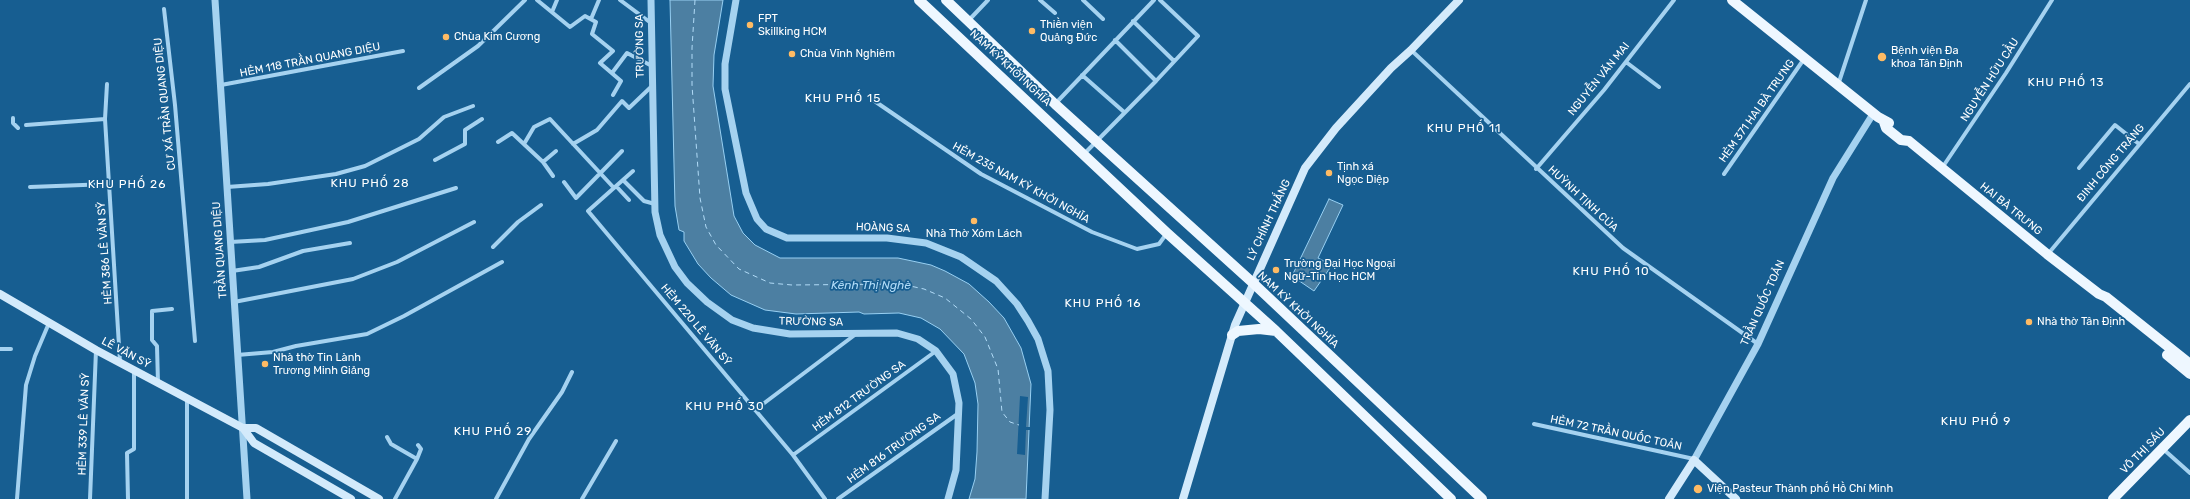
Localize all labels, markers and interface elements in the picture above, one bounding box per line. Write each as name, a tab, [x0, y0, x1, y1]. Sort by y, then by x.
place label: FPT Skillking HCM	[758, 12, 827, 38]
street label: TRƯỜNG SA	[633, 14, 647, 78]
place label: Thiền viện Quảng Đức	[1040, 18, 1097, 44]
marker: FPT Skillking HCM	[745, 20, 755, 30]
marker: Thiền viện Quảng Đức	[1027, 26, 1037, 36]
street label: NAM KỲ KHỞI NGHĨA	[967, 27, 1053, 109]
place label: Chùa Kim Cương	[454, 30, 540, 44]
marker: Chùa Kim Cương	[441, 32, 451, 42]
street label: NGUYỄN HỮU CẦU	[1958, 36, 2022, 124]
street label: CƯ XÁ TRẦN QUANG DIỆU	[151, 37, 179, 171]
street label: HẺM 118 TRẦN QUANG DIỆU	[239, 40, 381, 80]
street label: NGUYỄN VĂN MAI	[1565, 40, 1633, 118]
place label: Bệnh viện Đa khoa Tân Định	[1891, 44, 1963, 70]
place label: Chùa Vĩnh Nghiêm	[800, 47, 895, 61]
marker: Chùa Vĩnh Nghiêm	[787, 49, 797, 59]
marker: Bệnh viện Đa khoa Tân Định	[1876, 51, 1888, 63]
street label: HẺM 371 HAI BÀ TRƯNG	[1716, 57, 1798, 165]
district label: KHU PHỐ 13	[2028, 76, 2104, 90]
district label: KHU PHỐ 15	[805, 92, 881, 106]
street label: ÐINH CÔNG TRÁNG	[2075, 121, 2147, 205]
district label: KHU PHỐ 11	[1427, 122, 1501, 136]
street label: HẺM 235 NAM KỲ KHỞI NGHĨA	[950, 140, 1092, 226]
place label: Tịnh xá Ngọc Diệp	[1337, 160, 1389, 186]
street label: HUỲNH TỊNH CỦA	[1545, 163, 1621, 235]
marker: Tịnh xá Ngọc Diệp	[1324, 168, 1334, 178]
district label: KHU PHỐ 28	[330, 177, 410, 191]
street label: LÝ CHÍNH THẮNG	[1244, 177, 1294, 263]
district label: KHU PHỐ 26	[88, 178, 166, 192]
street label: HAI BÀ TRƯNG	[1977, 180, 2045, 238]
street label: HẺM 386 LÊ VĂN SỸ	[95, 201, 115, 305]
street label: TRẦN QUANG DIỆU	[210, 201, 230, 299]
marker: Nhà Thờ Xóm Lách	[969, 216, 979, 226]
street label: HOÀNG SA	[856, 220, 910, 236]
place label: Nhà Thờ Xóm Lách	[926, 227, 1022, 241]
place label: Trường Đại Học Ngoại Ngữ-Tin Học HCM	[1284, 257, 1395, 283]
street label: TRẦN QUỐC TOẢN	[1738, 258, 1788, 348]
marker: Trường Đại Học Ngoại Ngữ-Tin Học HCM	[1271, 265, 1281, 275]
district label: KHU PHỐ 10	[1572, 265, 1650, 279]
street label: NAM KỲ KHỞI NGHĨA	[1255, 269, 1341, 351]
water label: Kênh Thị Nghè	[831, 279, 911, 293]
street label: HẺM 220 LÊ VĂN SỸ	[658, 281, 734, 369]
district label: KHU PHỐ 16	[1065, 297, 1141, 311]
street label: TRƯỜNG SA	[779, 315, 843, 329]
place label: Nhà thờ Tân Định	[2037, 315, 2125, 329]
marker: Nhà thờ Tân Định	[2024, 317, 2034, 327]
street label: LÊ VĂN SỸ	[99, 335, 153, 371]
place label: Nhà thờ Tin Lành Trương Minh Giảng	[273, 351, 370, 377]
street label: HẺM 812 TRƯỜNG SA	[810, 358, 908, 434]
marker: Nhà thờ Tin Lành Trương Minh Giảng	[260, 359, 270, 369]
street label: HẺM 339 LÊ VĂN SỸ	[76, 372, 92, 476]
district label: KHU PHỐ 30	[685, 400, 765, 414]
street label: HẺM 816 TRƯỜNG SA	[845, 410, 943, 486]
street label: HẺM 72 TRẦN QUỐC TOẢN	[1549, 413, 1683, 453]
district label: KHU PHỐ 9	[1941, 415, 2011, 429]
district label: KHU PHỐ 29	[454, 425, 532, 439]
street label: VÕ THỊ SÁU	[2118, 425, 2168, 477]
place label: Viện Pasteur Thành phố Hồ Chí Minh	[1707, 482, 1893, 496]
marker: Viện Pasteur Thành phố Hồ Chí Minh	[1692, 483, 1704, 495]

